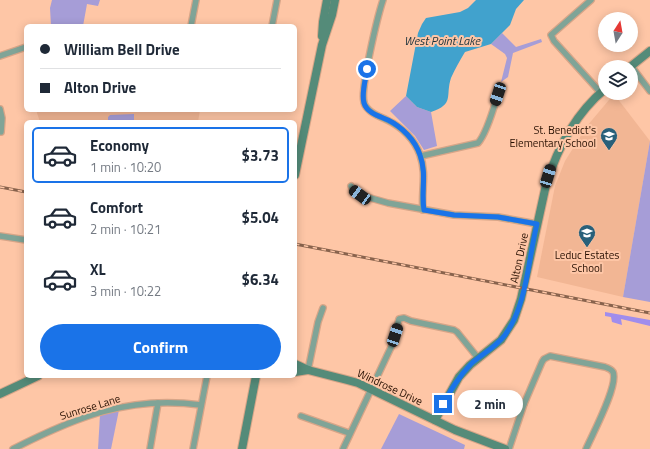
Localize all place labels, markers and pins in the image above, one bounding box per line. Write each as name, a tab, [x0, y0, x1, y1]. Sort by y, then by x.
place label: St. Benedict's Elementary School	[509, 122, 596, 151]
school or university icon: St. Benedict's Elementary School	[599, 126, 619, 151]
school or university icon: Leduc Estates School	[577, 223, 597, 248]
place label: Leduc Estates School	[555, 247, 619, 276]

